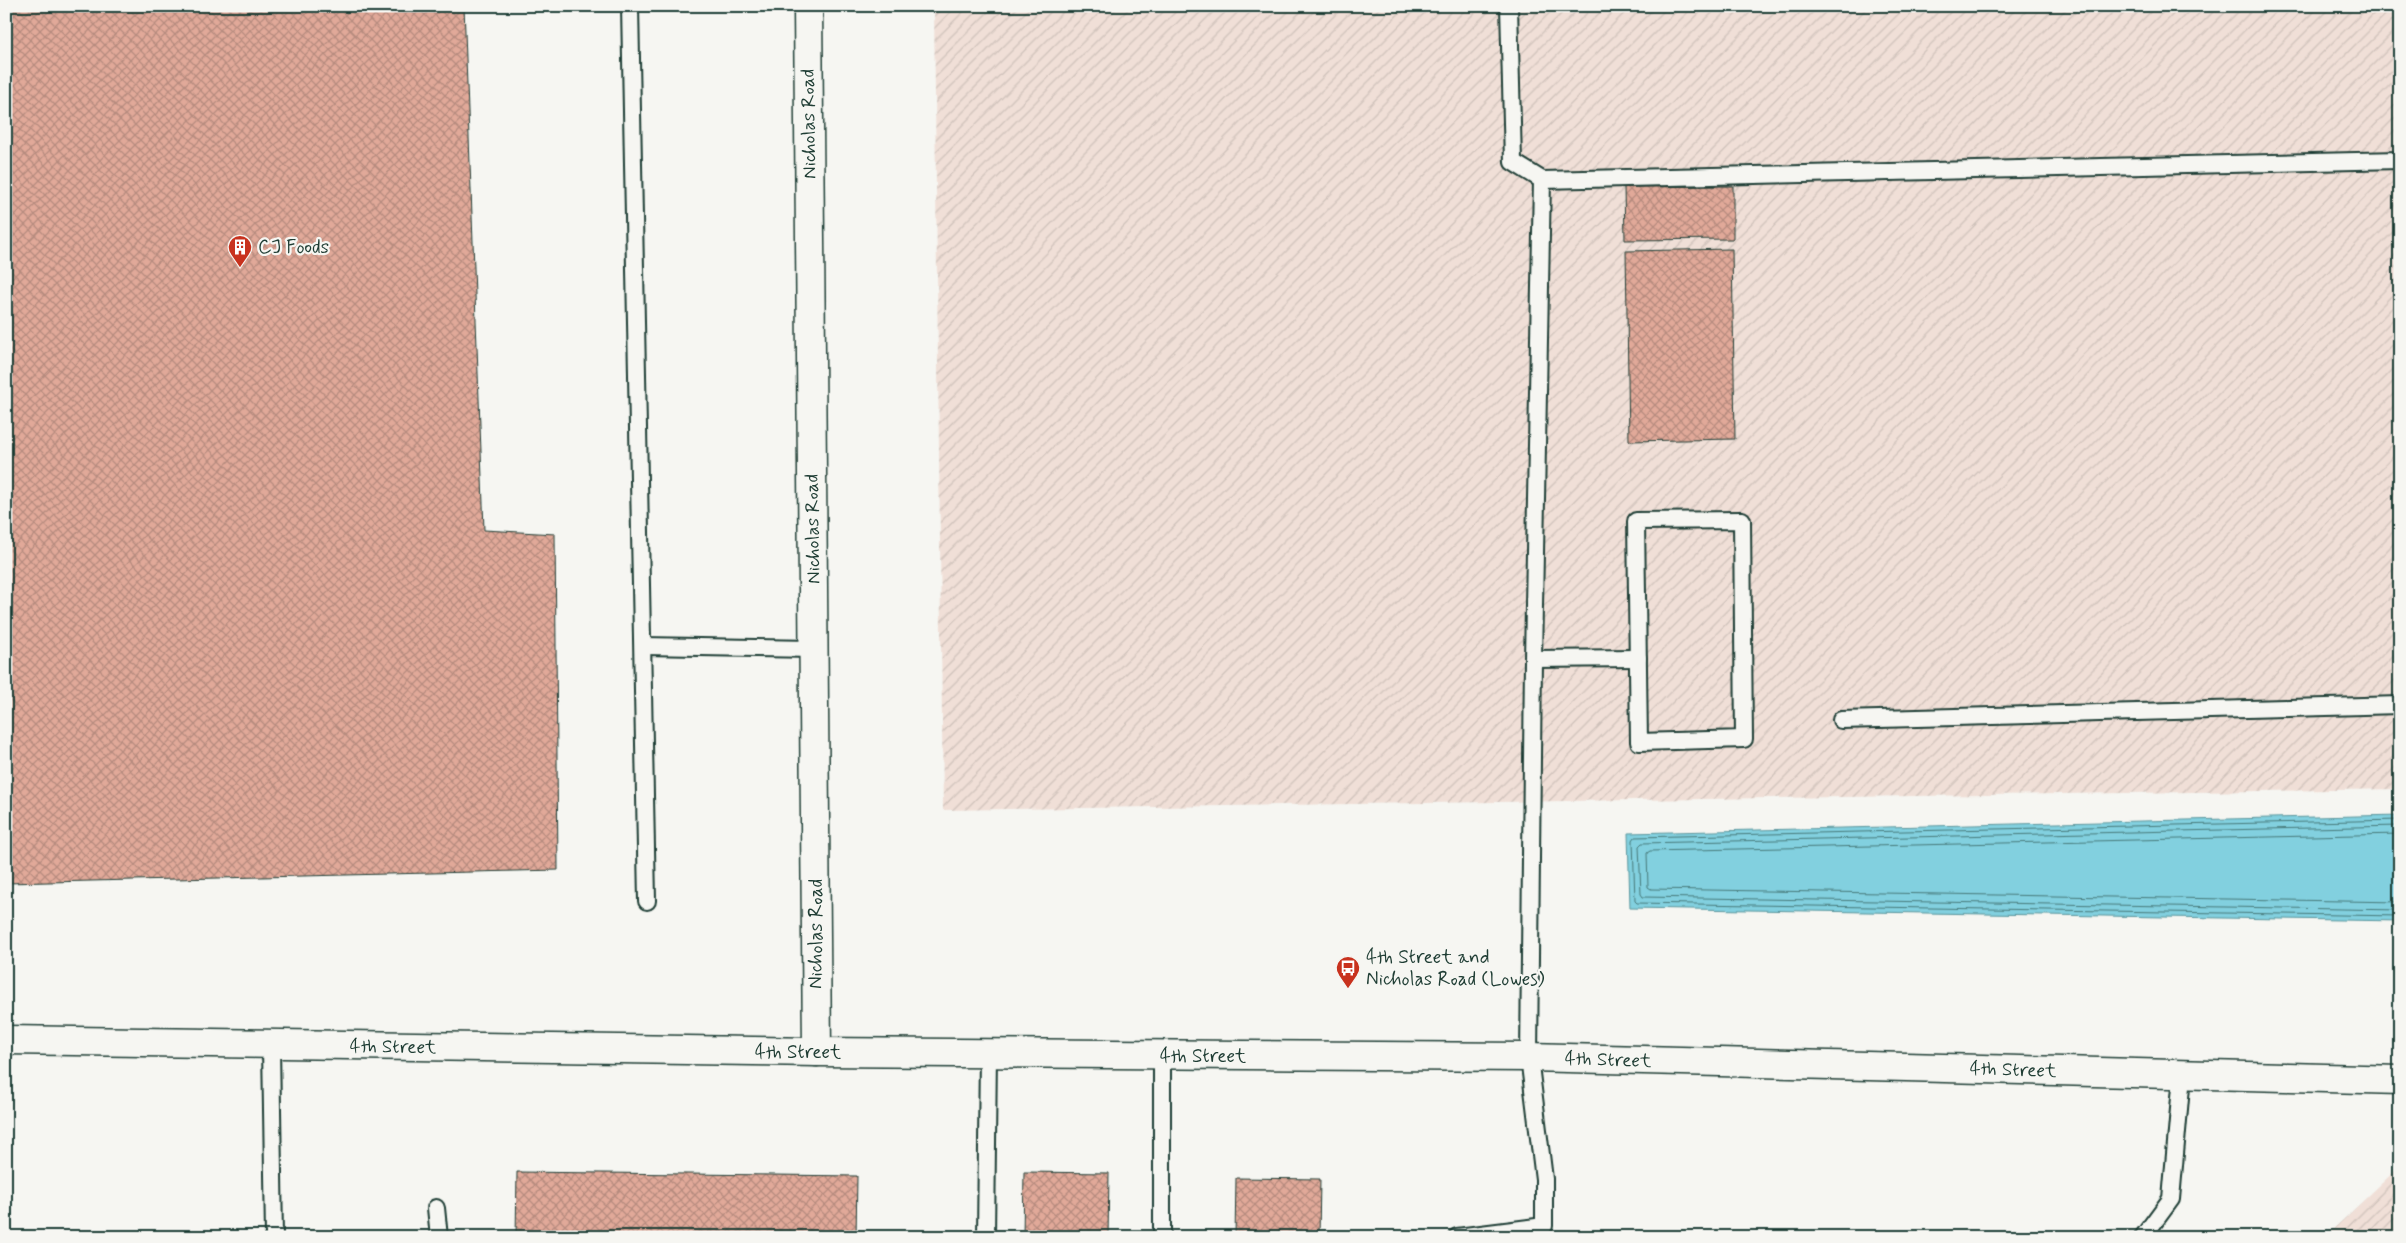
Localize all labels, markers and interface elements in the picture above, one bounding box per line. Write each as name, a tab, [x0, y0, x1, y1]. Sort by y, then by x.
street label: Nicholas Road	[796, 69, 822, 179]
building icon: CJ Foods	[227, 234, 253, 268]
place label: CJ Foods	[258, 235, 329, 260]
street label: Nicholas Road	[800, 474, 826, 584]
street label: Nicholas Road	[804, 879, 829, 989]
place label: 4th Street and Nicholas Road (Lowes)	[1366, 945, 1545, 992]
bus stop icon: 4th Street and Nicholas Road (Lowes)	[1335, 955, 1361, 989]
street label: 4th Street	[349, 1034, 437, 1060]
street label: 4th Street	[755, 1040, 841, 1065]
street label: 4th Street	[1160, 1044, 1246, 1069]
street label: 4th Street	[1564, 1046, 1652, 1074]
street label: 4th Street	[1969, 1056, 2057, 1084]

